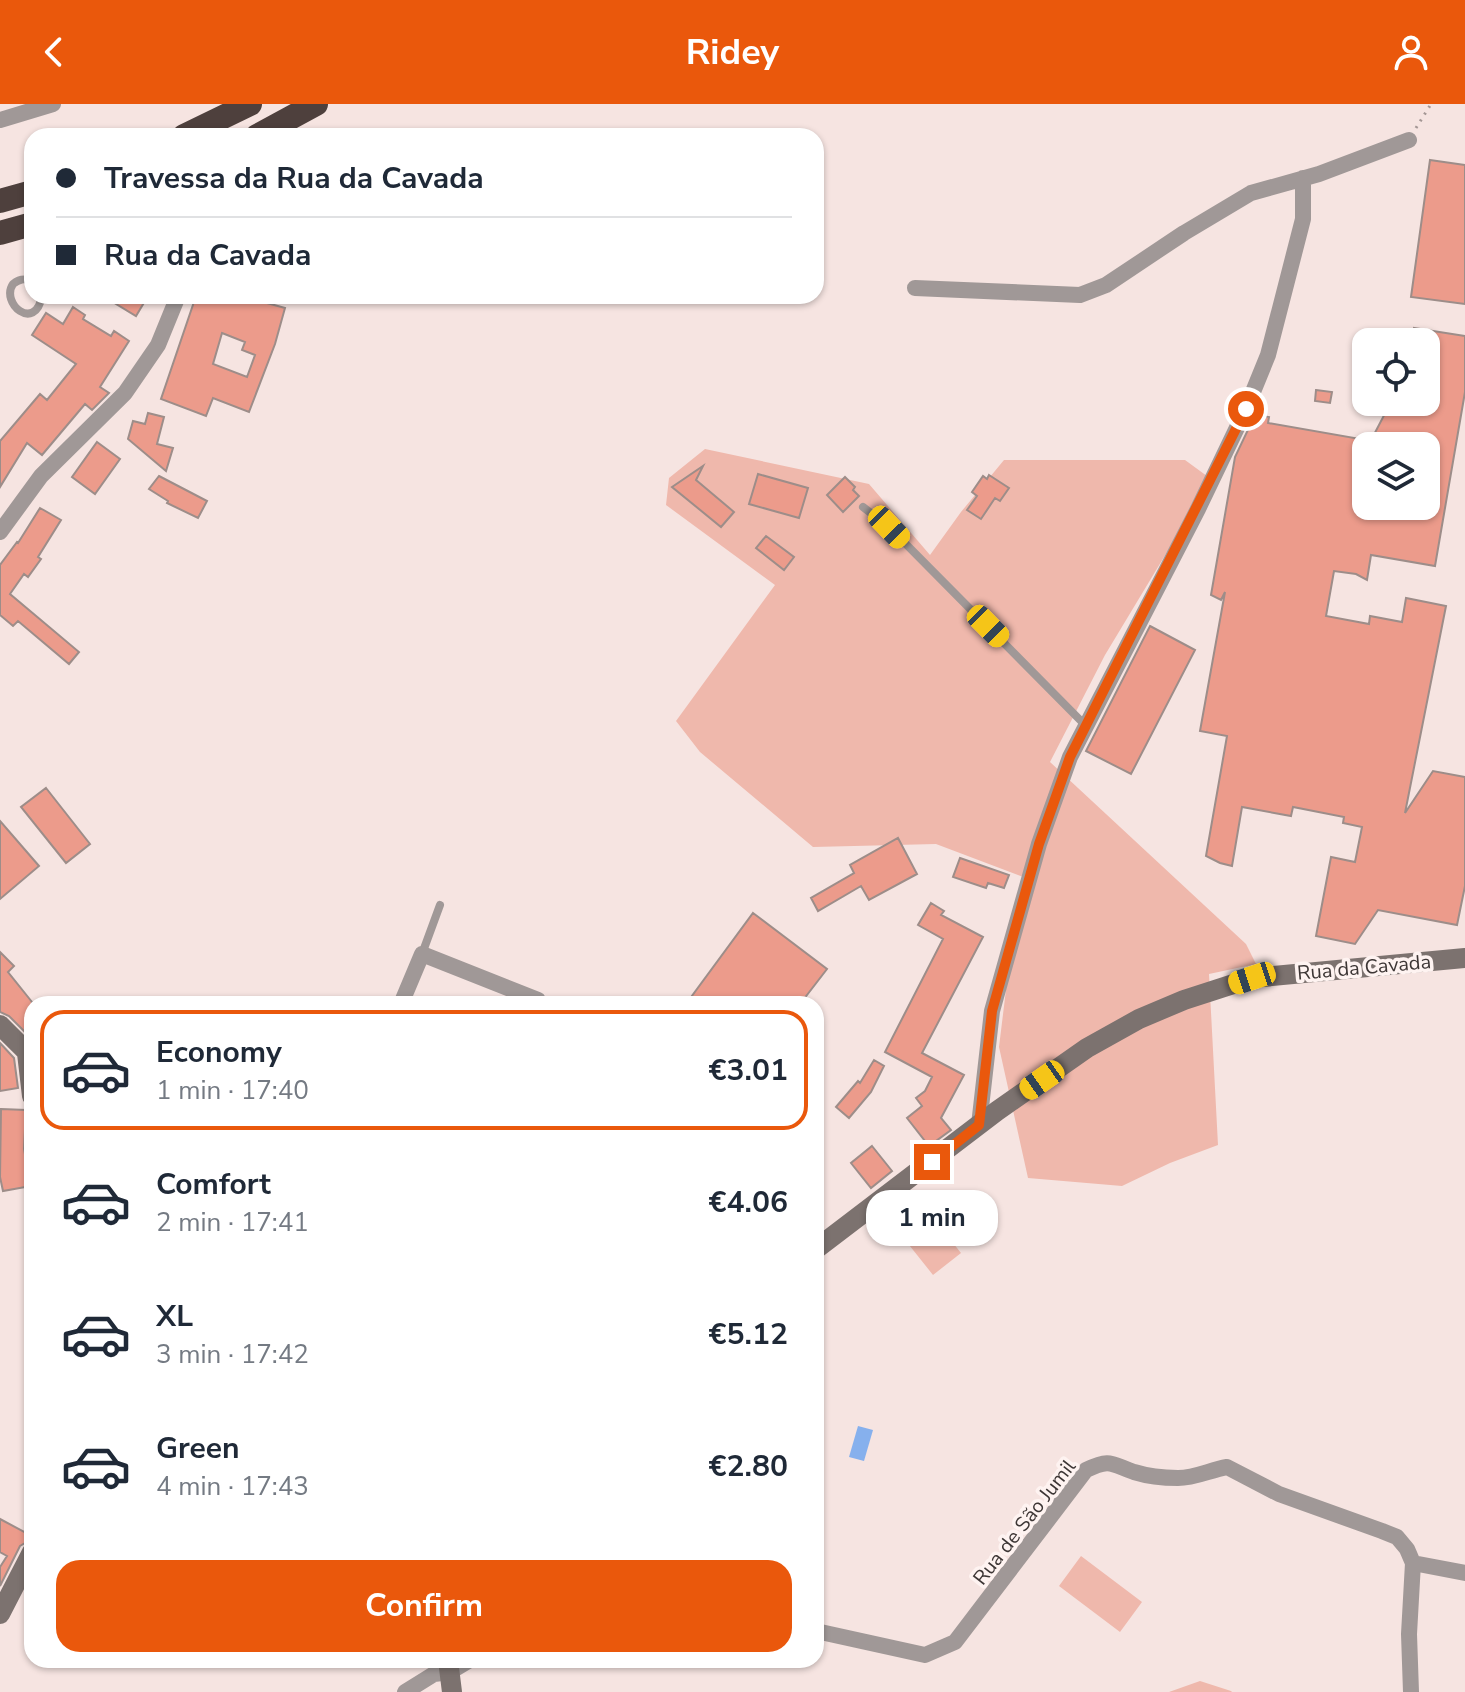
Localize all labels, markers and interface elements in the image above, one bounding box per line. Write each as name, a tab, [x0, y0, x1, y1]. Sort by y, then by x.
text: Ridey	[686, 28, 779, 77]
icon: back	[32, 30, 76, 74]
icon: person	[1389, 30, 1433, 74]
text: Travessa da Rua da Cavada	[104, 158, 484, 199]
text: Rua da Cavada	[104, 235, 311, 276]
map controls	[1352, 328, 1440, 520]
button: locate	[1352, 328, 1440, 416]
route start	[1228, 391, 1264, 427]
button: layers	[1352, 432, 1440, 520]
car	[864, 501, 914, 553]
car	[963, 601, 1013, 651]
street label: Rua da Cavada	[1296, 948, 1432, 987]
car	[1225, 959, 1279, 997]
text: Economy	[156, 1032, 282, 1073]
icon: car	[60, 1034, 132, 1106]
text: €3.01	[709, 1050, 788, 1091]
car	[1015, 1056, 1069, 1104]
text: 1 min · 17:40	[156, 1073, 309, 1108]
route end	[914, 1144, 950, 1180]
text: Comfort	[156, 1164, 271, 1205]
icon: car	[60, 1166, 132, 1238]
text: €4.06	[709, 1182, 788, 1223]
callout: 1 min	[866, 1190, 998, 1246]
text: 1 min	[898, 1200, 966, 1235]
text: 2 min · 17:41	[156, 1205, 309, 1240]
text: XL	[156, 1296, 193, 1337]
icon: car	[60, 1298, 132, 1370]
text: €5.12	[709, 1314, 788, 1355]
text: 3 min · 17:42	[156, 1337, 309, 1372]
text: Green	[156, 1428, 240, 1469]
icon: car	[60, 1430, 132, 1502]
text: €2.80	[709, 1446, 788, 1487]
street label: Rua de São Jumil	[967, 1454, 1082, 1591]
text: 4 min · 17:43	[156, 1469, 309, 1504]
button: Confirm	[56, 1560, 792, 1652]

